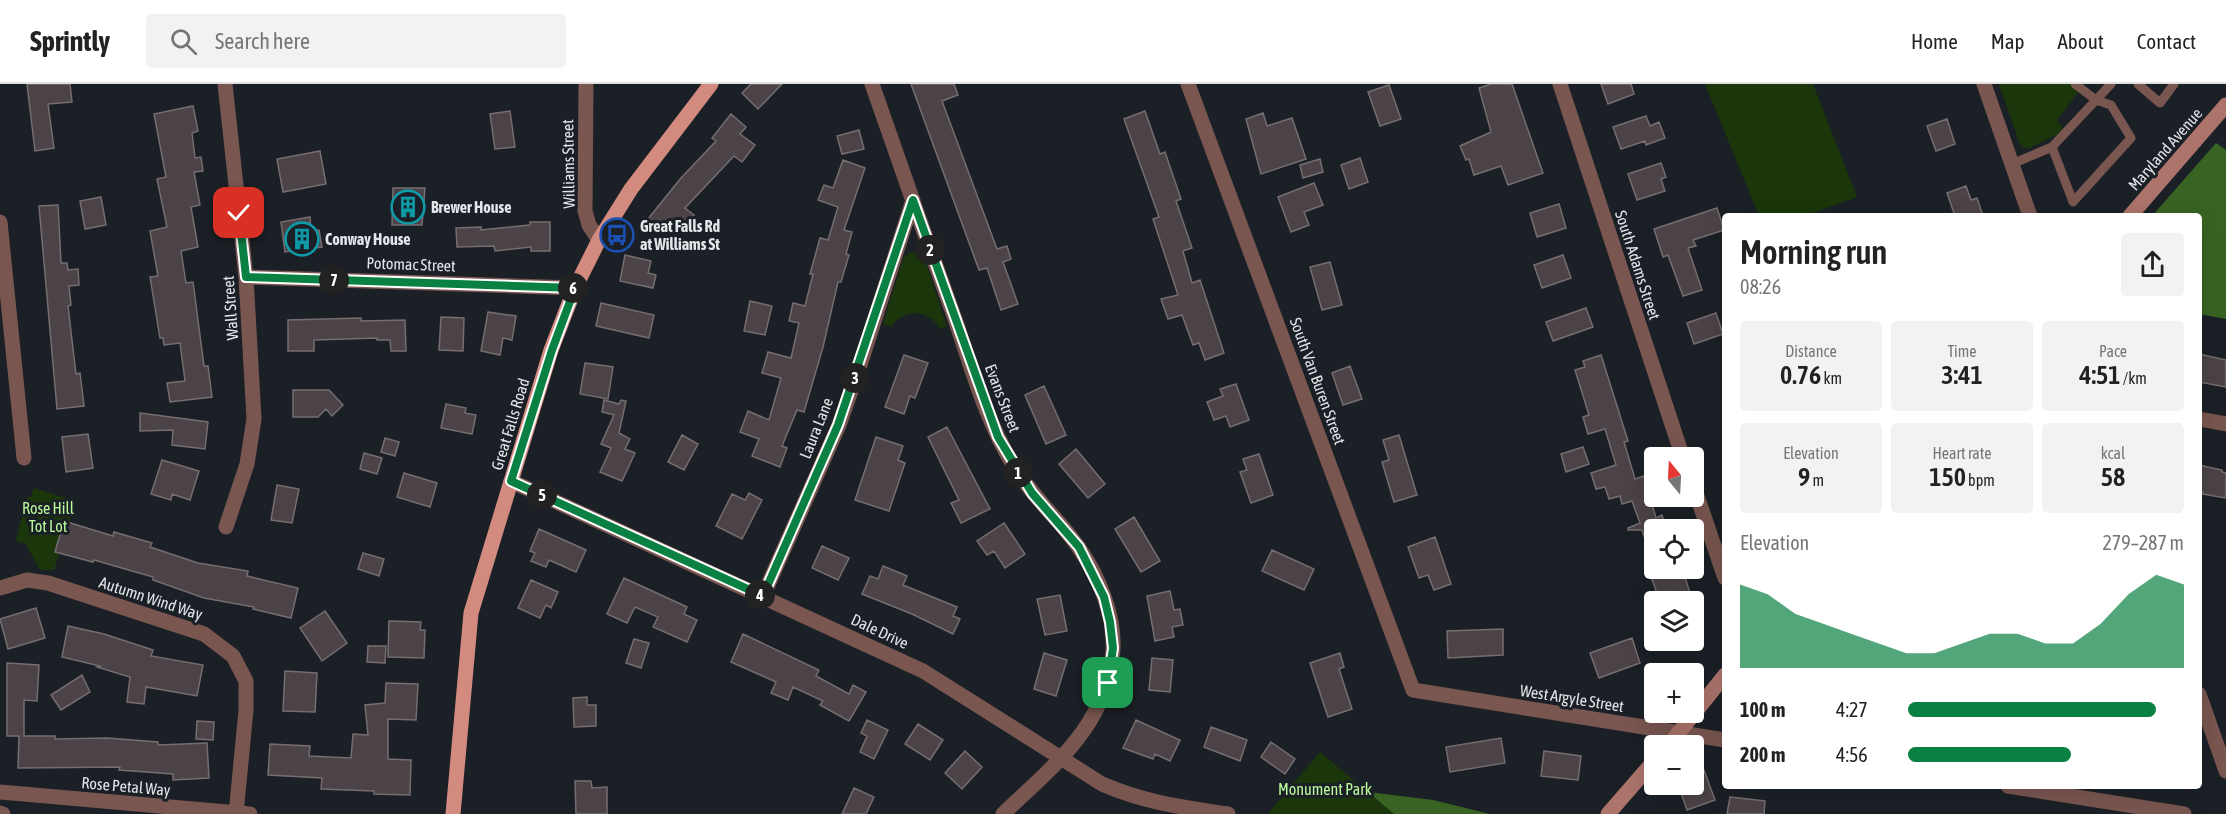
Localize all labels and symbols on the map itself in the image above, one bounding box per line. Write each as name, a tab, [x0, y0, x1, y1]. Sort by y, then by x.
street label: Maryland Avenue	[2124, 104, 2206, 194]
street label: Williams Street	[558, 119, 578, 209]
pin	[213, 187, 264, 238]
building icon: Brewer House	[390, 189, 426, 225]
place label: Brewer House	[431, 198, 511, 216]
street label: South Adams Street	[1612, 208, 1664, 322]
bus stop icon: Great Falls Rd at Williams St	[599, 217, 635, 253]
place label: Great Falls Rd at Williams St	[640, 217, 721, 253]
building icon: Conway House	[284, 221, 320, 257]
place label: Conway House	[325, 230, 411, 248]
pin: 2	[915, 235, 945, 265]
street label: Potomac Street	[366, 253, 456, 275]
pin: 7	[319, 265, 349, 295]
pin: 6	[558, 273, 588, 303]
street label: Wall Street	[219, 275, 241, 341]
street label: South Van Buren Street	[1287, 315, 1349, 447]
street label: Evans Street	[982, 361, 1024, 435]
pin: 3	[840, 363, 870, 393]
street label: Great Falls Road	[487, 376, 533, 472]
street label: Laura Lane	[796, 395, 836, 461]
north arrow	[1644, 447, 1704, 507]
pin: 1	[1003, 458, 1033, 488]
pin: 5	[527, 480, 557, 510]
park label: Rose Hill Tot Lot	[22, 499, 75, 535]
street label: Autumn Wind Way	[97, 573, 205, 624]
pin: 4	[745, 580, 775, 610]
street label: Dale Drive	[849, 610, 911, 652]
pin	[1082, 657, 1133, 708]
street label: West Argyle Street	[1519, 681, 1626, 716]
street label: Rose Petal Way	[81, 773, 172, 800]
park label: Monument Park	[1278, 780, 1372, 798]

